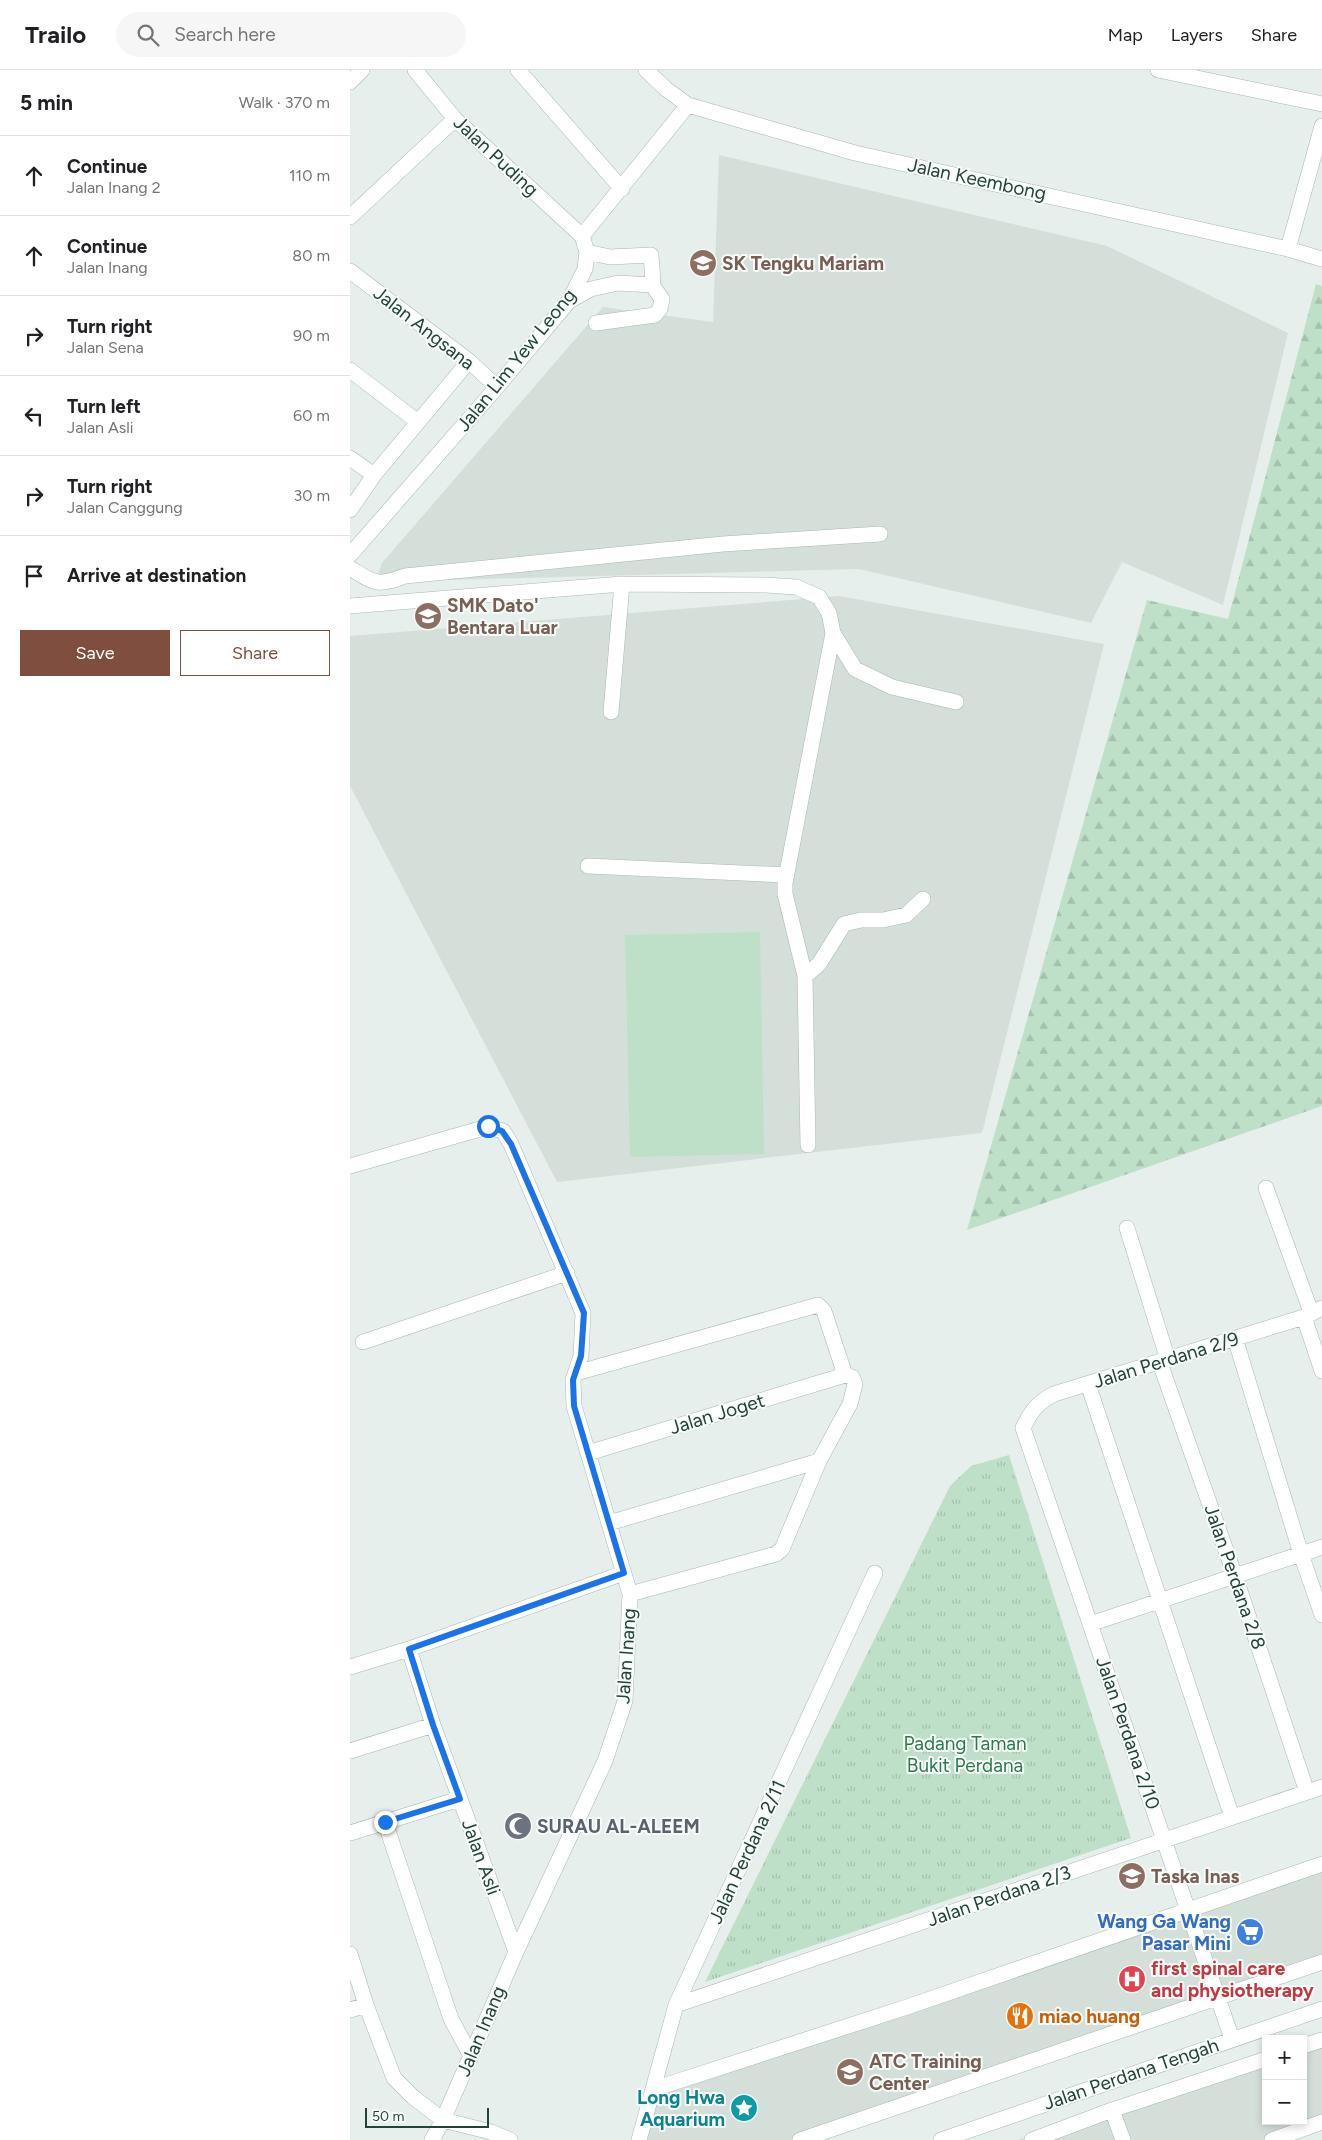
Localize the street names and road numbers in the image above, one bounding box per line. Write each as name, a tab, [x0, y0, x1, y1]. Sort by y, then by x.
street label: Jalan Puding	[449, 111, 543, 201]
street label: Jalan Keembong	[906, 153, 1048, 205]
street label: Jalan Angsana	[369, 281, 479, 375]
street label: Jalan Lim Yew Leong	[451, 284, 581, 436]
street label: Jalan Perdana 2/9	[1091, 1327, 1241, 1393]
street label: Jalan Joget	[667, 1389, 767, 1439]
street label: Jalan Perdana 2/8	[1199, 1502, 1271, 1652]
street label: Jalan Inang	[611, 1607, 641, 1705]
street label: Jalan Perdana 2/10	[1091, 1654, 1165, 1812]
street label: Jalan Perdana 2/11	[704, 1777, 790, 1927]
street label: Jalan Asli	[457, 1816, 505, 1898]
street label: Jalan Perdana 2/3	[924, 1861, 1074, 1931]
street label: Jalan Inang	[452, 1982, 510, 2080]
street label: Jalan Perdana Tengah	[1040, 2033, 1222, 2115]

